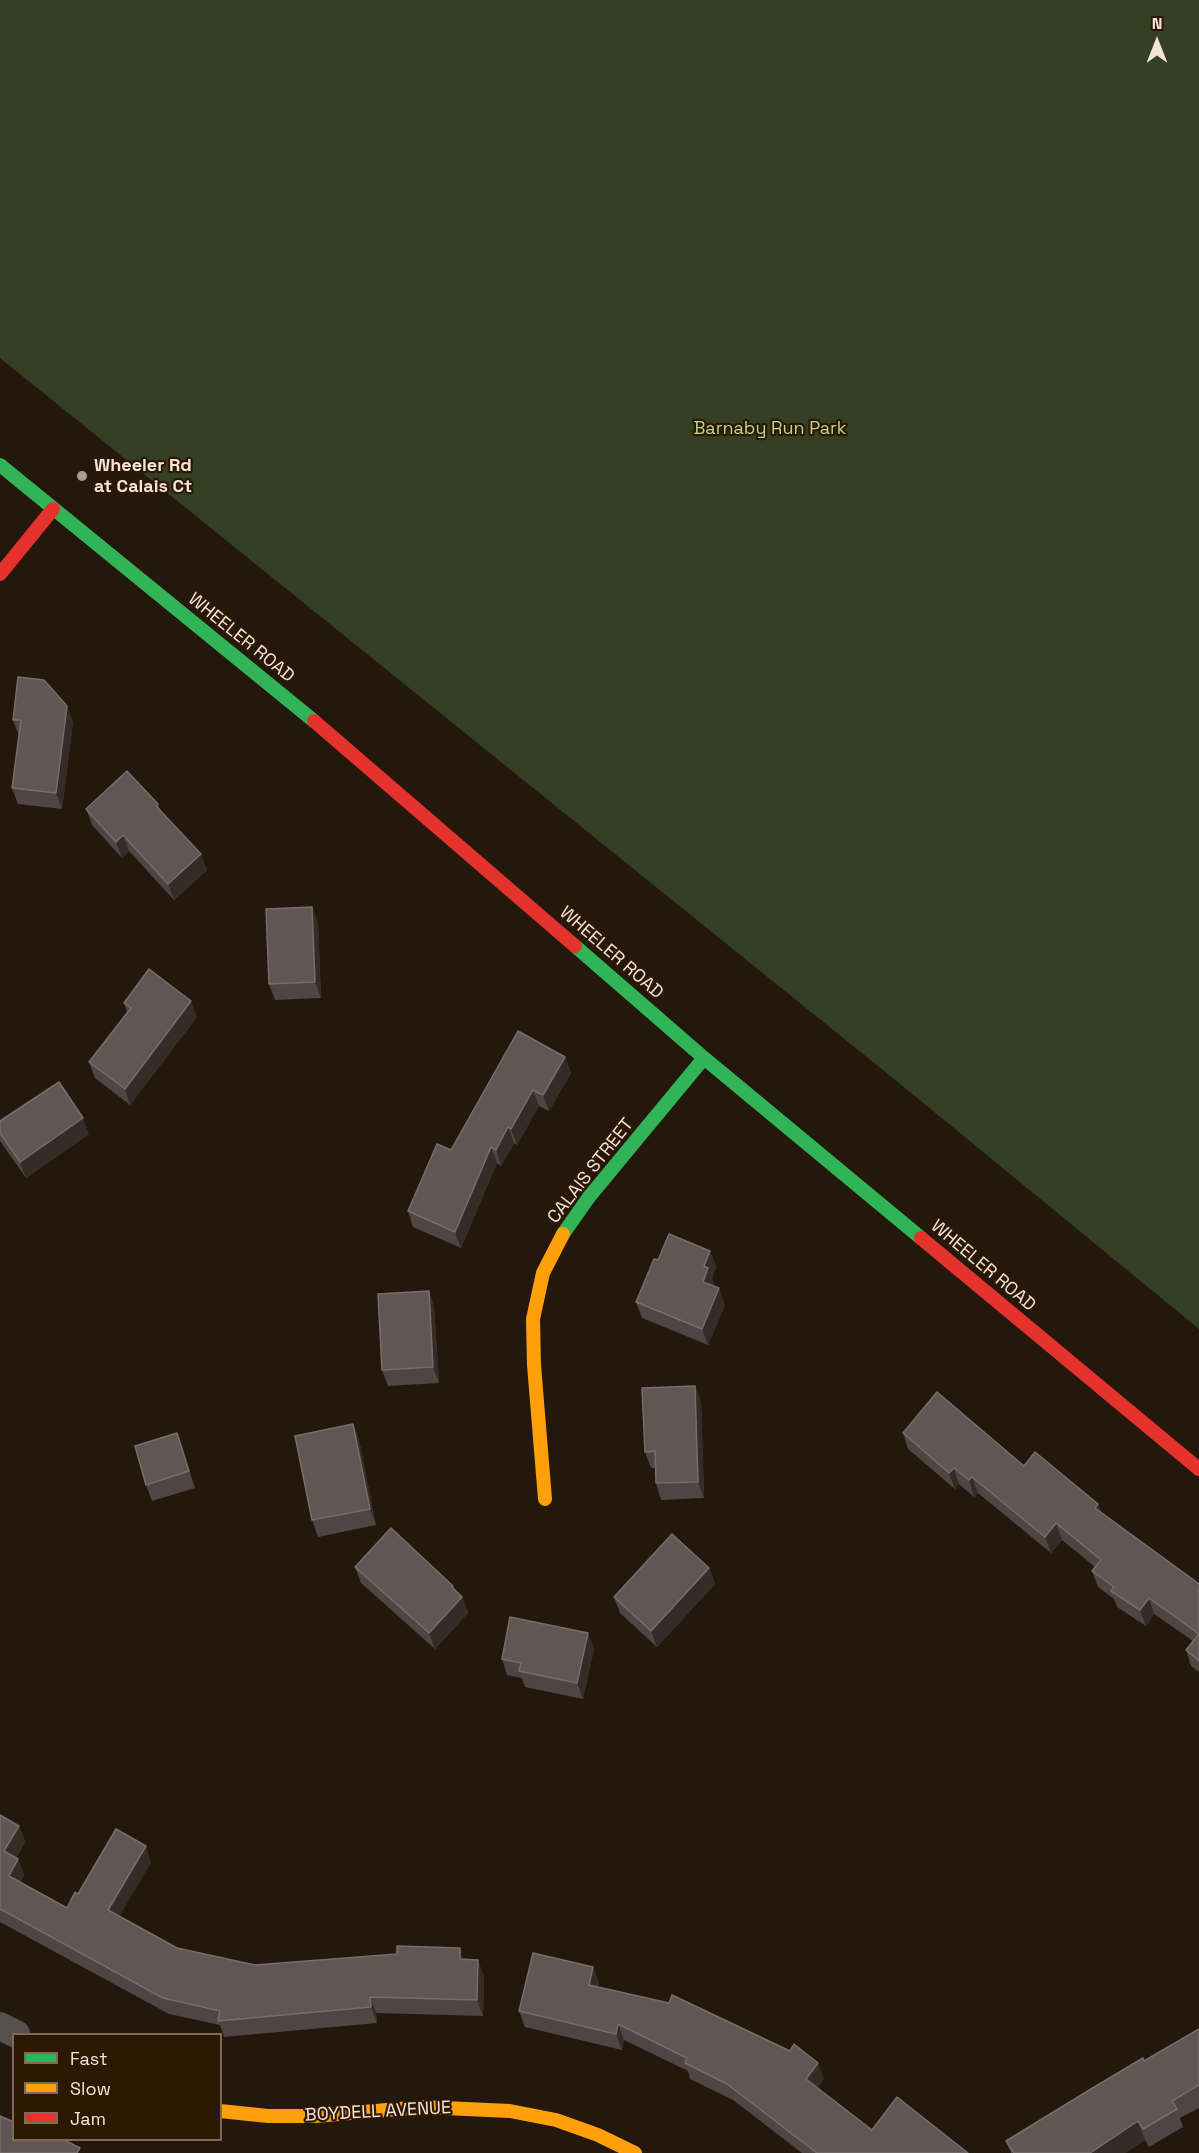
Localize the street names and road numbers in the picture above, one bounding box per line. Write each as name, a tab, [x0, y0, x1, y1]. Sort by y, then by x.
street label: WHEELER ROAD	[184, 589, 298, 687]
street label: WHEELER ROAD	[555, 902, 667, 1004]
street label: CALAIS STREET	[543, 1114, 639, 1228]
street label: WHEELER ROAD	[926, 1216, 1040, 1316]
street label: BOYDELL AVENUE	[304, 2097, 452, 2127]

